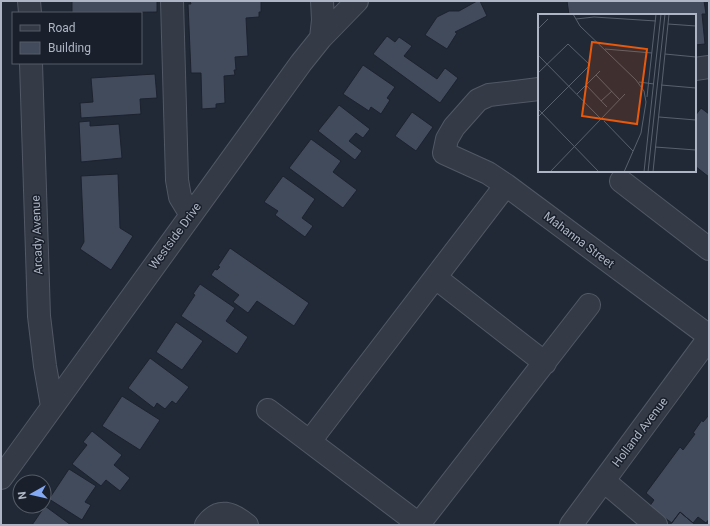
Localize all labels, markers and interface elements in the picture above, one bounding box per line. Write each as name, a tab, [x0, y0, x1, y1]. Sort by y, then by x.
legend	[12, 12, 142, 64]
inset map	[538, 14, 696, 172]
text: Road	[48, 21, 76, 35]
text: Building	[48, 41, 91, 55]
street label: Arcady Avenue	[29, 195, 45, 275]
street label: Westside Drive	[146, 200, 204, 272]
street label: Mahanna Street	[541, 209, 617, 271]
street label: Holland Avenue	[609, 394, 671, 470]
north arrow	[12, 474, 52, 514]
text: N	[16, 490, 30, 500]

